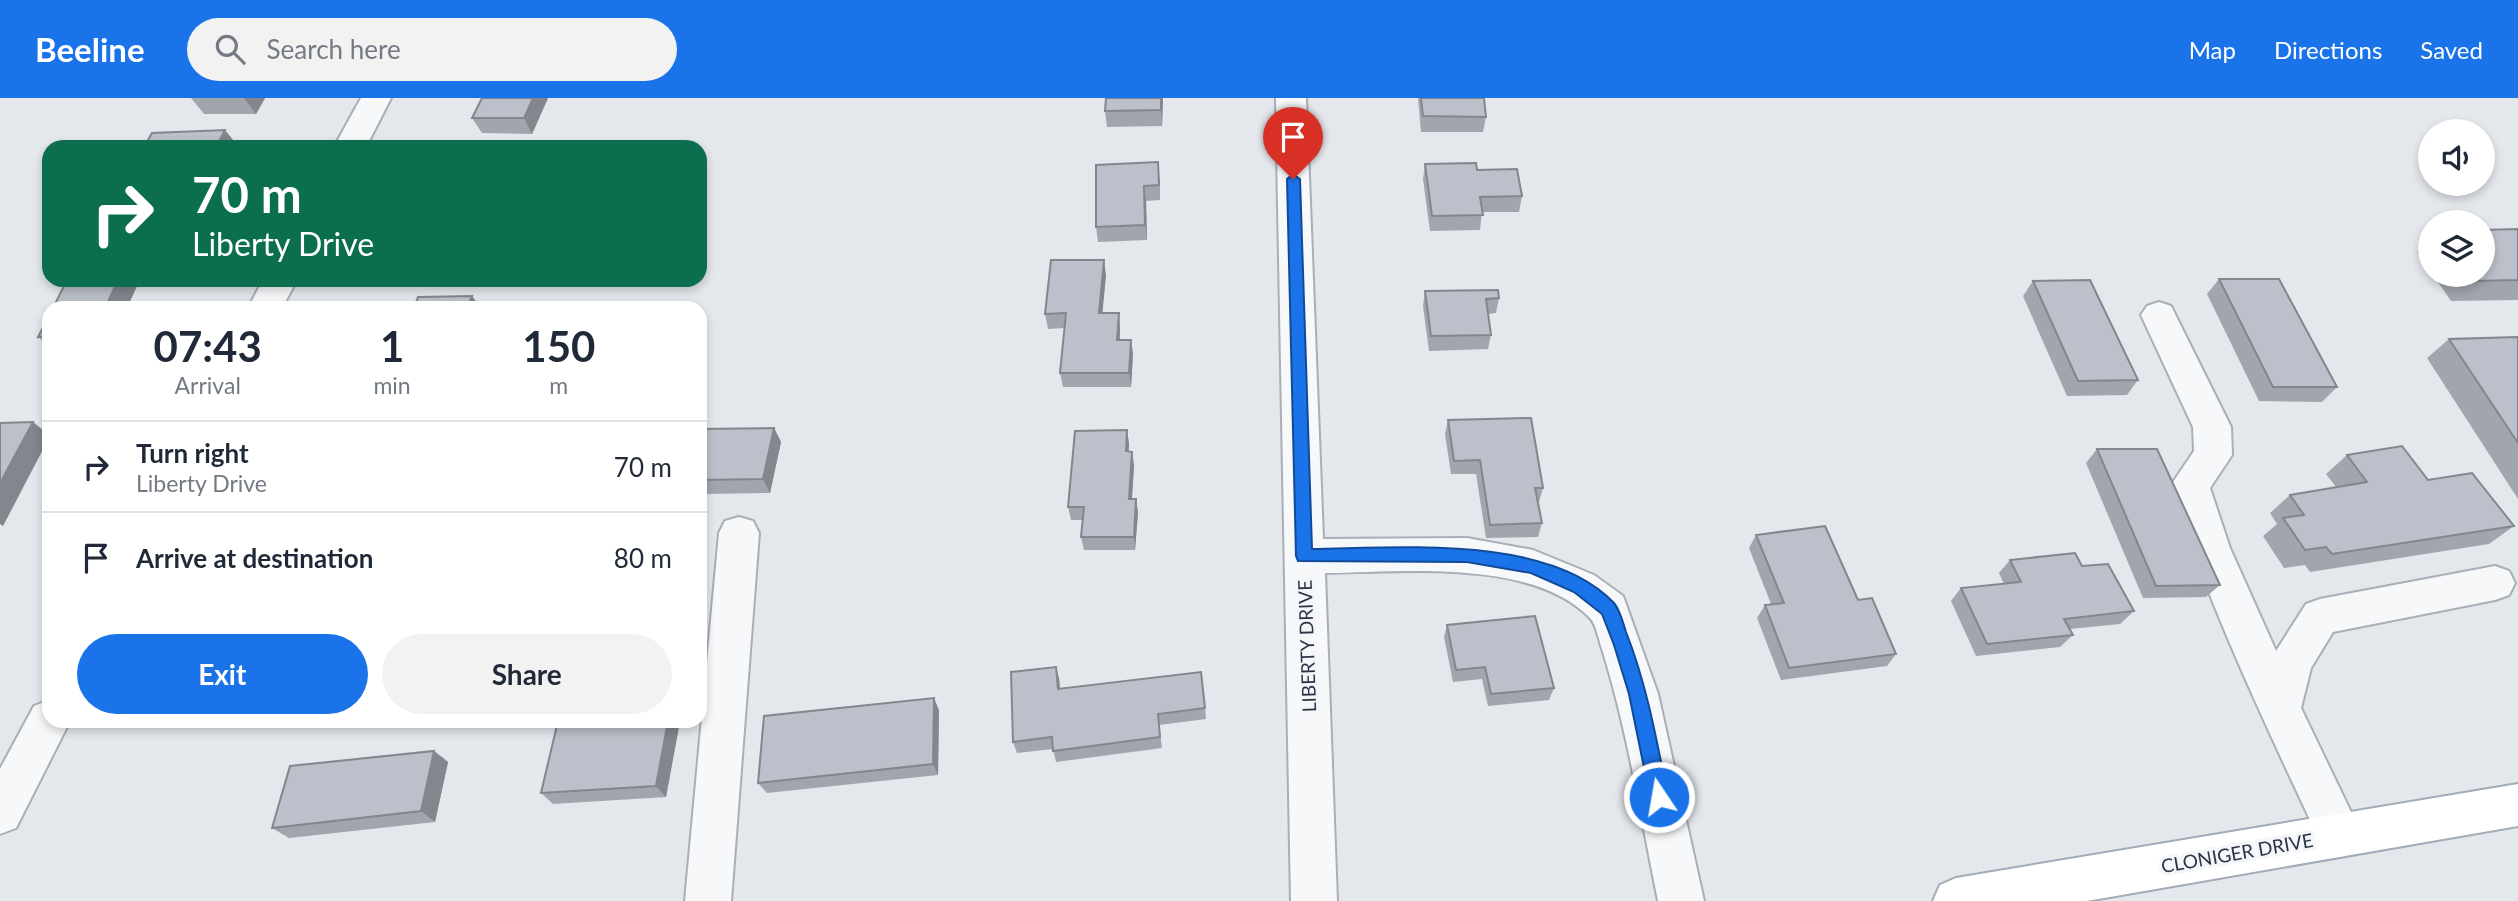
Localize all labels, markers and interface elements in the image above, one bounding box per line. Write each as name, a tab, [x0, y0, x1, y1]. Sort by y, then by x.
search box	[187, 18, 677, 81]
text: Beeline	[35, 29, 145, 69]
icon: search	[211, 30, 249, 68]
text: Search here	[267, 33, 401, 65]
text: Map	[2189, 35, 2236, 64]
text: Directions	[2274, 35, 2382, 64]
text: Saved	[2420, 35, 2483, 64]
pin	[1263, 107, 1323, 179]
icon: arrive	[1274, 118, 1312, 156]
map controls	[2418, 119, 2495, 287]
button: sound	[2418, 119, 2495, 196]
text: 70 m	[192, 165, 302, 223]
icon: right	[77, 168, 168, 259]
button: layers	[2418, 210, 2495, 287]
text: Liberty Drive	[192, 224, 374, 263]
text: 07:43	[154, 321, 262, 371]
text: 1	[380, 321, 404, 371]
text: 150	[522, 321, 595, 371]
text: Arrival	[175, 371, 241, 399]
text: min	[373, 371, 411, 399]
text: m	[549, 371, 568, 399]
text: Turn right	[136, 437, 249, 469]
icon: right	[77, 448, 115, 486]
text: 70 m	[614, 451, 672, 483]
text: Liberty Drive	[136, 469, 267, 497]
icon: arrive	[77, 539, 115, 577]
text: Arrive at destination	[136, 542, 373, 574]
text: 80 m	[614, 542, 672, 574]
street label: LIBERTY DRIVE	[1293, 579, 1320, 713]
button: Exit	[77, 634, 368, 714]
button: Share	[382, 634, 672, 714]
position arrow	[1622, 760, 1696, 834]
street label: CLONIGER DRIVE	[2159, 828, 2315, 877]

